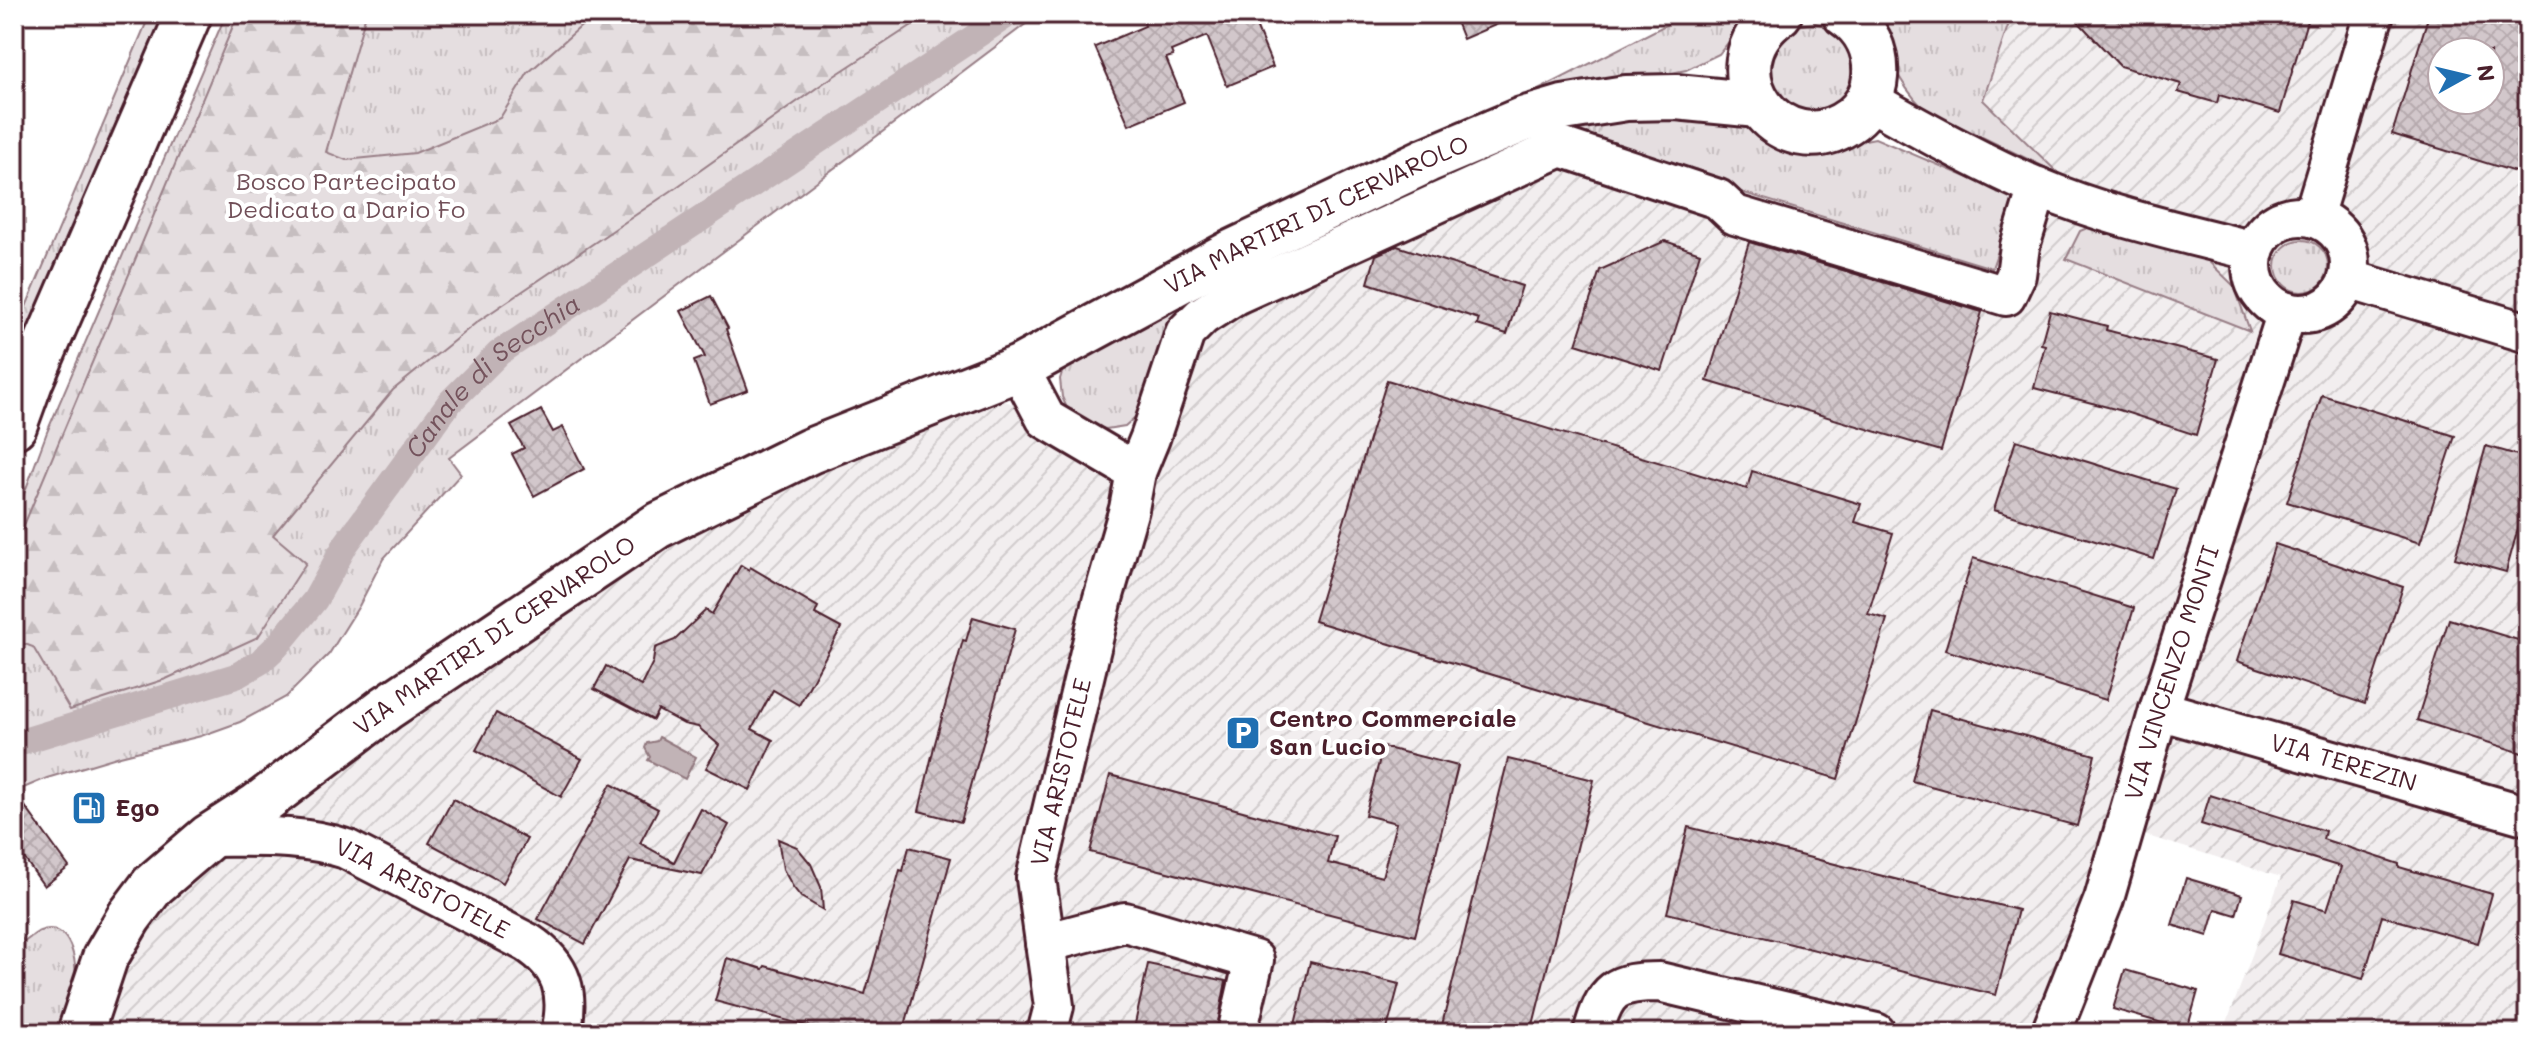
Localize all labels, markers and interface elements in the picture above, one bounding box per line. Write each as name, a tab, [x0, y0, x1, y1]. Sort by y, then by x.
north arrow	[2426, 36, 2506, 116]
text: N	[2471, 63, 2502, 83]
street label: VIA MARTIRI DI CERVAROLO	[1158, 127, 1473, 300]
park label: Bosco Partecipato Dedicato a Dario Fo	[227, 165, 465, 224]
water label: Canale di Secchia	[397, 286, 586, 464]
street label: VIA MARTIRI DI CERVAROLO	[347, 528, 641, 741]
street label: VIA VINCENZO MONTI	[2117, 541, 2225, 804]
street label: VIA ARISTOTELE	[1022, 675, 1097, 869]
place label: Centro Commerciale San Lucio	[1269, 702, 1517, 761]
parking icon: Centro Commerciale San Lucio	[1224, 714, 1262, 752]
street label: VIA TEREZIN	[2267, 726, 2421, 797]
fuel station icon: Ego	[70, 789, 108, 827]
place label: Ego	[115, 791, 159, 822]
street label: VIA ARISTOTELE	[332, 830, 515, 945]

